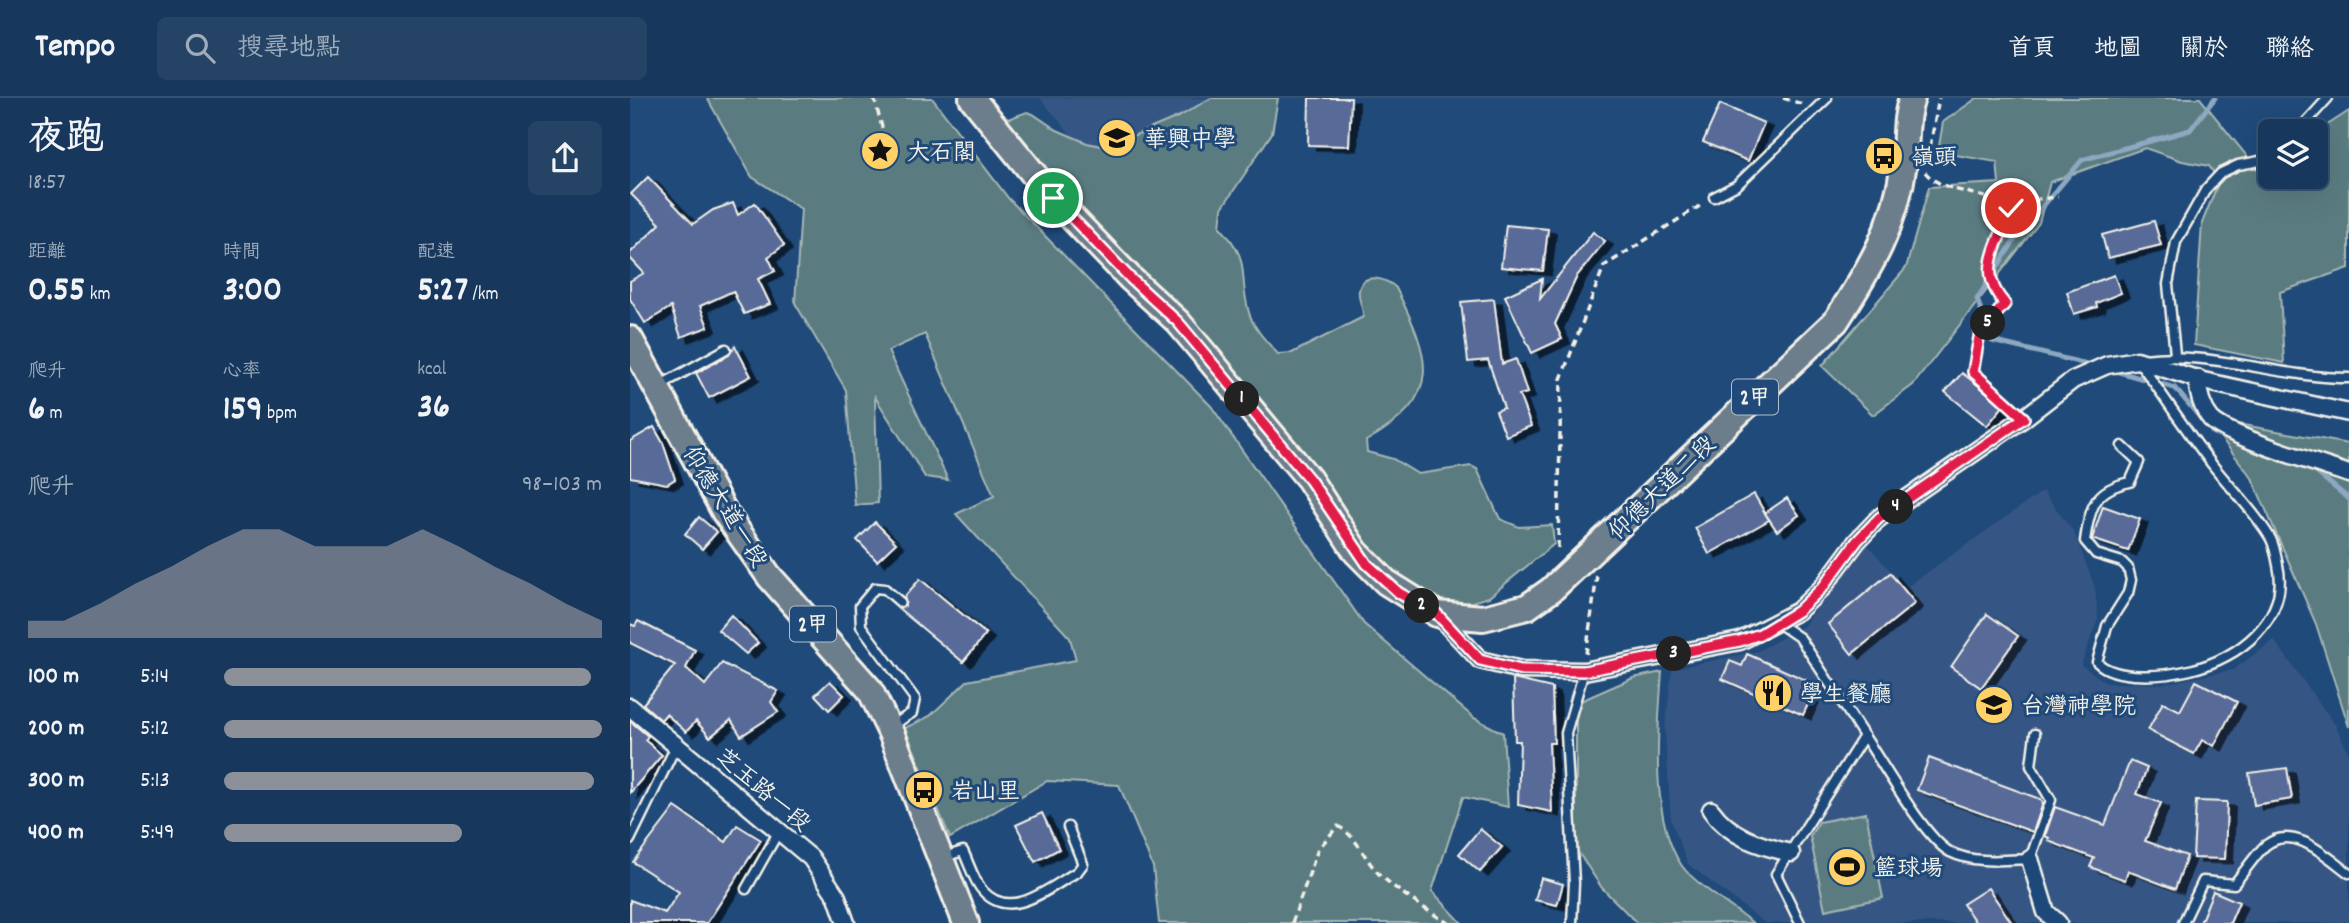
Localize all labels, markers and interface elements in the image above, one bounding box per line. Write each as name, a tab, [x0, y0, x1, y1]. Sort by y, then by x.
search box	[157, 17, 647, 80]
text: Tempo	[35, 25, 115, 72]
icon: search	[181, 29, 219, 67]
text: 搜尋地點	[237, 31, 341, 68]
text: 首頁	[2008, 33, 2056, 67]
text: 地圖	[2094, 33, 2142, 67]
text: 關於	[2180, 33, 2228, 67]
text: 聯絡	[2266, 33, 2314, 67]
text: 夜跑	[28, 113, 104, 168]
school or university icon: 華興中學	[1096, 117, 1138, 159]
map controls	[2258, 119, 2328, 189]
button: layers	[2258, 119, 2328, 189]
button: share	[528, 121, 602, 195]
place label: 華興中學	[1144, 125, 1236, 158]
place icon: 大石閣	[859, 130, 901, 172]
bus stop icon: 嶺頭	[1863, 135, 1905, 177]
place label: 大石閣	[907, 138, 976, 171]
place label: 嶺頭	[1911, 143, 1957, 176]
text: 18:57	[28, 167, 66, 200]
pin	[1023, 168, 1083, 228]
pin	[1981, 178, 2041, 238]
icon: arrive	[1034, 179, 1072, 217]
icon: check	[1992, 189, 2030, 227]
text: 距離	[28, 240, 66, 267]
text: 時間	[223, 240, 261, 267]
text: 配速	[417, 240, 455, 267]
text: 0.55	[28, 267, 85, 317]
text: 3:00	[223, 267, 282, 317]
text: 5:27	[417, 267, 468, 317]
text: km	[85, 282, 111, 309]
text: /km	[468, 282, 499, 309]
pin: 5	[1970, 306, 2006, 341]
text: 5	[1983, 309, 1992, 336]
text: kcal	[417, 357, 446, 384]
text: 爬升	[28, 359, 66, 386]
text: 心率	[223, 359, 261, 386]
road number: 2甲	[1732, 380, 1778, 414]
pin: 1	[1224, 382, 1260, 416]
text: 36	[417, 384, 450, 434]
text: 1	[1239, 385, 1244, 412]
text: 6	[28, 386, 45, 436]
text: 159	[223, 386, 263, 436]
text: m	[45, 401, 63, 428]
text: bpm	[263, 401, 297, 428]
street label: 仰德大道二段	[1602, 430, 1725, 549]
street label: 仰德大道一段	[672, 441, 774, 575]
text: 98–103 m	[522, 469, 602, 502]
text: 爬升	[28, 472, 74, 505]
pin: 4	[1878, 490, 1914, 524]
text: 4	[1892, 493, 1899, 520]
pin: 2	[1404, 588, 1440, 624]
text: 2	[1417, 592, 1426, 619]
road number: 2甲	[790, 606, 836, 642]
pin: 3	[1656, 636, 1692, 672]
text: 3	[1669, 640, 1678, 667]
text: 100 m	[28, 661, 79, 694]
text: 5:14	[140, 661, 169, 694]
restaurant icon: 學生餐廳	[1752, 672, 1794, 714]
place label: 學生餐廳	[1800, 680, 1892, 713]
school or university icon: 台灣神學院	[1973, 684, 2015, 726]
place label: 台灣神學院	[2021, 692, 2136, 725]
text: 200 m	[28, 713, 84, 746]
text: 5:12	[140, 713, 170, 746]
street label: 芝玉路一段	[707, 742, 816, 841]
text: 300 m	[28, 765, 84, 798]
text: 5:13	[140, 765, 170, 798]
bus stop icon: 岩山里	[903, 769, 945, 811]
place label: 岩山里	[951, 777, 1020, 810]
text: 400 m	[28, 817, 84, 850]
text: 5:49	[140, 817, 175, 850]
sports icon: 籃球場	[1826, 846, 1868, 888]
place label: 籃球場	[1874, 854, 1943, 887]

